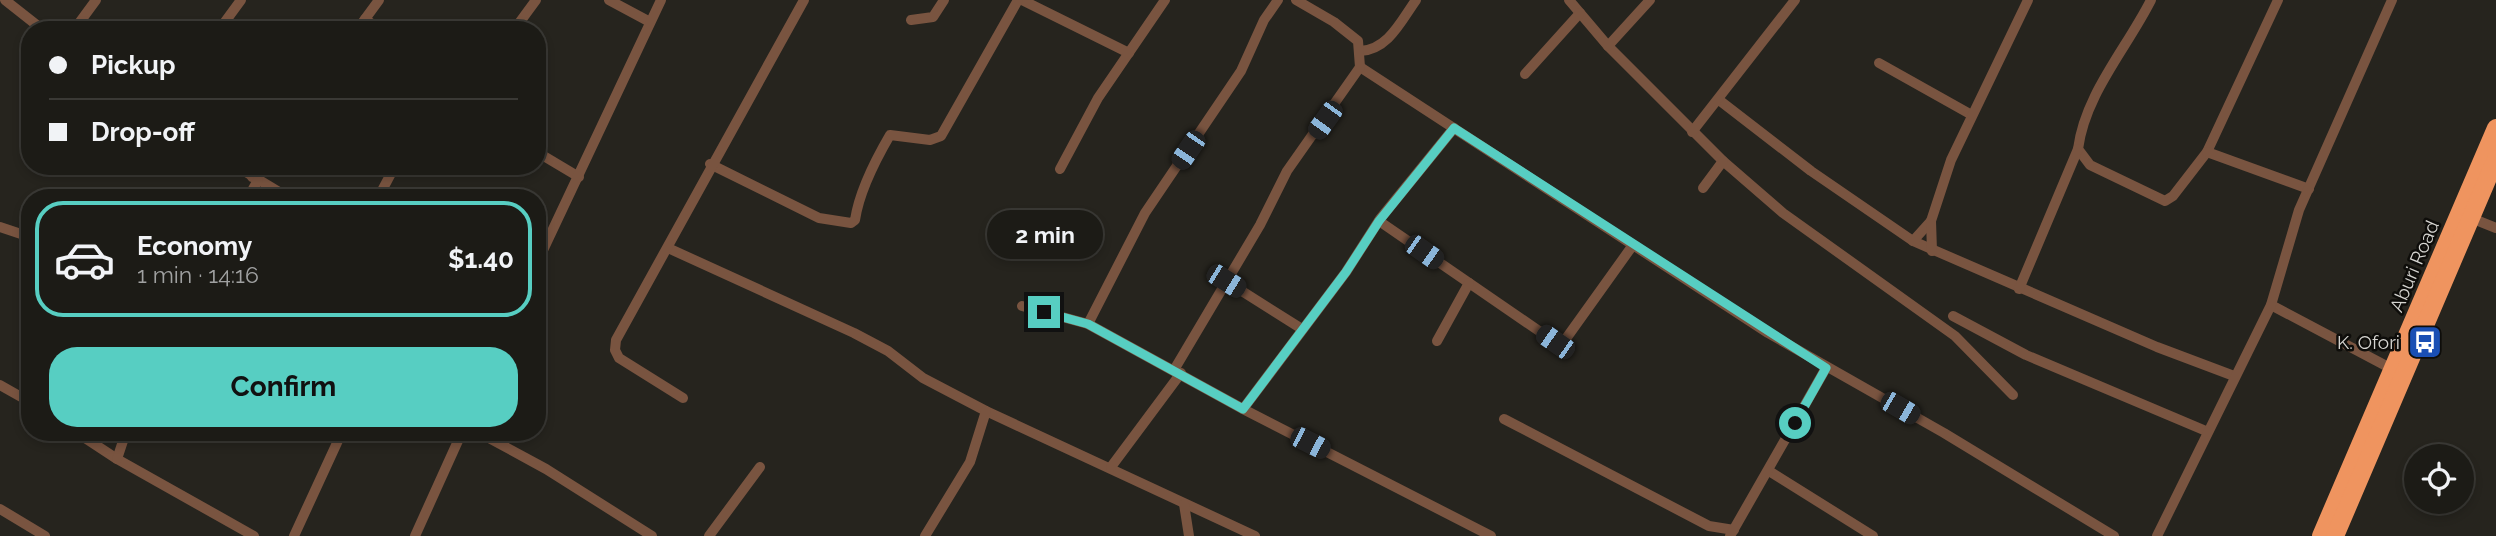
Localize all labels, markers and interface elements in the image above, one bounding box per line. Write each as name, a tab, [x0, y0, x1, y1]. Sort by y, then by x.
text: Pickup	[91, 50, 176, 80]
car	[1305, 97, 1346, 143]
text: Drop-off	[91, 117, 195, 147]
car	[1168, 127, 1209, 173]
callout: 2 min	[986, 210, 1102, 260]
street label: Aburi Road	[2385, 217, 2443, 315]
text: 2 min	[1015, 221, 1075, 248]
icon: car	[53, 228, 116, 291]
text: Economy	[137, 231, 252, 261]
car	[1401, 231, 1448, 273]
text: $1.40	[448, 244, 514, 274]
text: 1 min · 14:16	[137, 261, 259, 288]
car	[1203, 261, 1250, 301]
route end	[1028, 296, 1060, 328]
car	[1532, 321, 1579, 363]
bus stop icon: K. Ofori	[2406, 323, 2444, 361]
place label: K. Ofori	[2337, 331, 2400, 353]
button: Confirm	[49, 347, 518, 427]
car	[1877, 388, 1924, 428]
route start	[1779, 407, 1811, 439]
car	[1287, 424, 1334, 462]
map controls	[2404, 444, 2474, 514]
button: locate	[2404, 444, 2474, 514]

